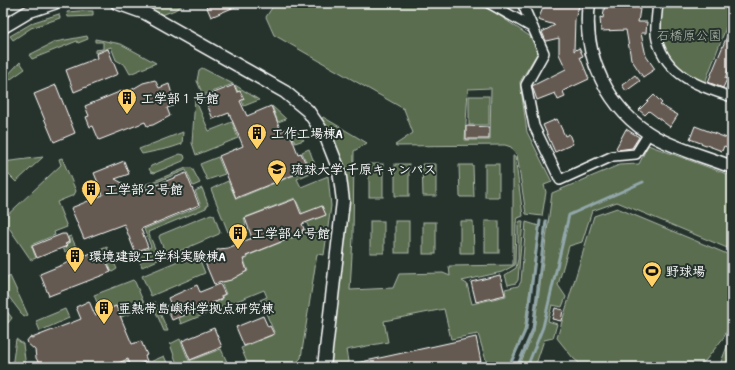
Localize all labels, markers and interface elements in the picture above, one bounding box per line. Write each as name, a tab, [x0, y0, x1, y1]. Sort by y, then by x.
park label: 石橋原公園	[656, 26, 722, 44]
building icon: 工学部１号館	[116, 87, 138, 115]
place label: 工学部１号館	[141, 89, 219, 107]
building icon: 工作工場棟A	[246, 122, 268, 150]
place label: 工作工場棟A	[271, 124, 343, 142]
school or university icon: 琉球大学 千原キャンパス	[266, 158, 288, 186]
place label: 琉球大学 千原キャンパス	[291, 160, 436, 178]
building icon: 工学部２号館	[80, 178, 102, 206]
place label: 工学部２号館	[105, 180, 183, 198]
building icon: 工学部４号館	[227, 222, 249, 250]
place label: 工学部４号館	[252, 224, 330, 242]
building icon: 環境建設工学科実験棟A	[64, 245, 86, 273]
place label: 環境建設工学科実験棟A	[89, 247, 226, 265]
sports icon: 野球場	[641, 260, 663, 288]
place label: 野球場	[666, 262, 705, 280]
building icon: 亜熱帯島嶼科学拠点研究棟	[93, 297, 115, 325]
place label: 亜熱帯島嶼科学拠点研究棟	[118, 299, 274, 317]

